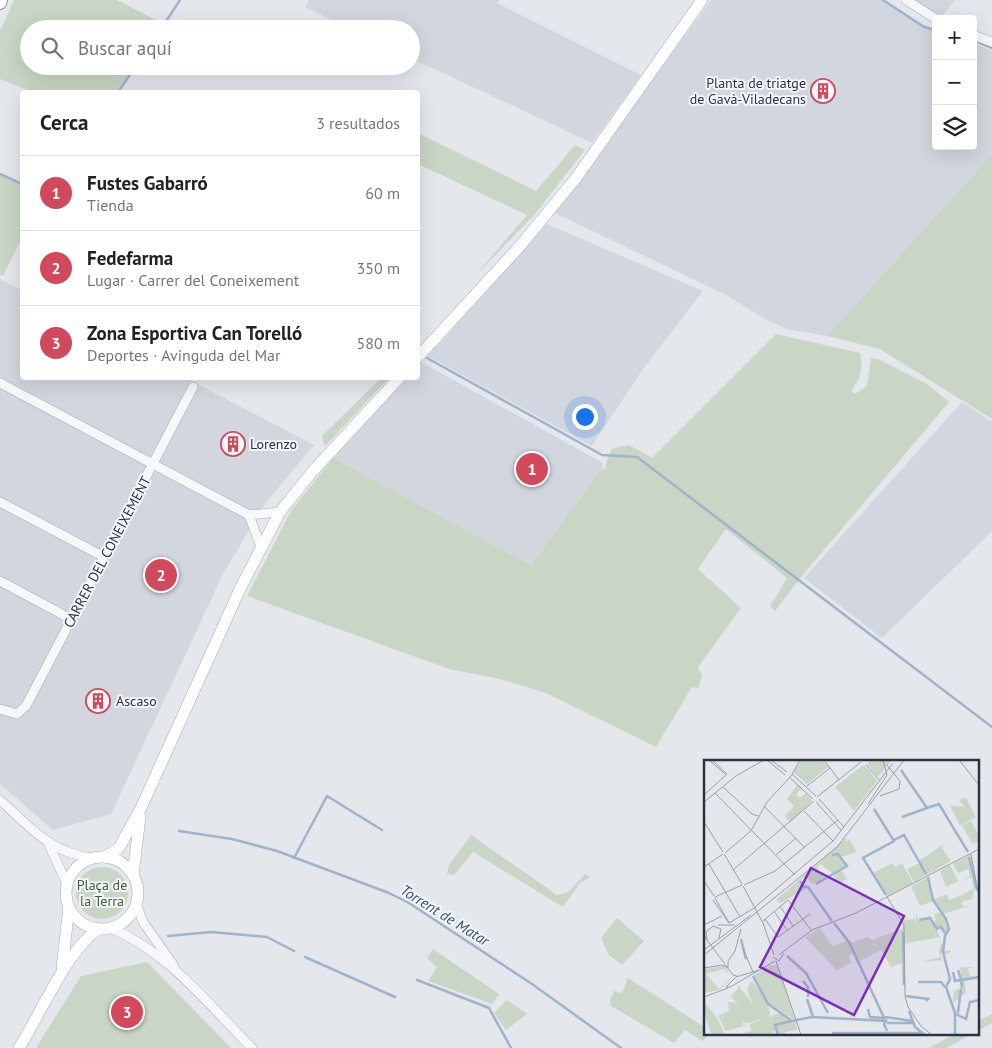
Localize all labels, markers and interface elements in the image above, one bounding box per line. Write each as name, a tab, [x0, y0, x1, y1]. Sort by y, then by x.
map controls	[932, 15, 977, 150]
button: +	[932, 15, 977, 60]
search box	[20, 20, 420, 75]
icon: search	[38, 34, 66, 62]
text: Buscar aquí	[78, 36, 172, 60]
button: −	[932, 60, 977, 105]
place label: Planta de triatge de Gavà-Viladecans	[690, 74, 806, 108]
building icon: Planta de triatge de Gavà-Viladecans	[810, 78, 836, 104]
button: layers	[932, 105, 977, 150]
text: Cerca	[40, 109, 89, 136]
text: 3 resultados	[316, 113, 400, 133]
text: Fustes Gabarró	[87, 171, 208, 195]
text: 1	[51, 183, 61, 203]
text: 60 m	[365, 183, 400, 203]
text: Tienda	[87, 195, 134, 215]
text: Fedefarma	[87, 246, 173, 270]
text: 2	[51, 258, 61, 278]
text: 350 m	[357, 258, 400, 278]
text: Lugar · Carrer del Coneixement	[87, 270, 299, 290]
text: Zona Esportiva Can Torelló	[87, 321, 302, 345]
text: 3	[51, 333, 61, 353]
text: 580 m	[357, 333, 400, 353]
text: Deportes · Avinguda del Mar	[87, 345, 280, 365]
your location	[572, 404, 598, 430]
building icon: Lorenzo	[220, 431, 246, 457]
place label: Lorenzo	[250, 435, 297, 453]
pin: 1	[516, 450, 548, 488]
street label: CARRER DEL CONEIXEMENT	[59, 473, 155, 631]
pin: 2	[145, 556, 177, 594]
building icon: Ascaso	[85, 688, 111, 714]
place label: Ascaso	[116, 692, 157, 710]
inset map	[704, 760, 980, 1036]
park label: Plaça de la Terra	[77, 876, 127, 910]
water label: Torrent de Matar	[397, 880, 494, 950]
pin: 3	[111, 993, 143, 1031]

